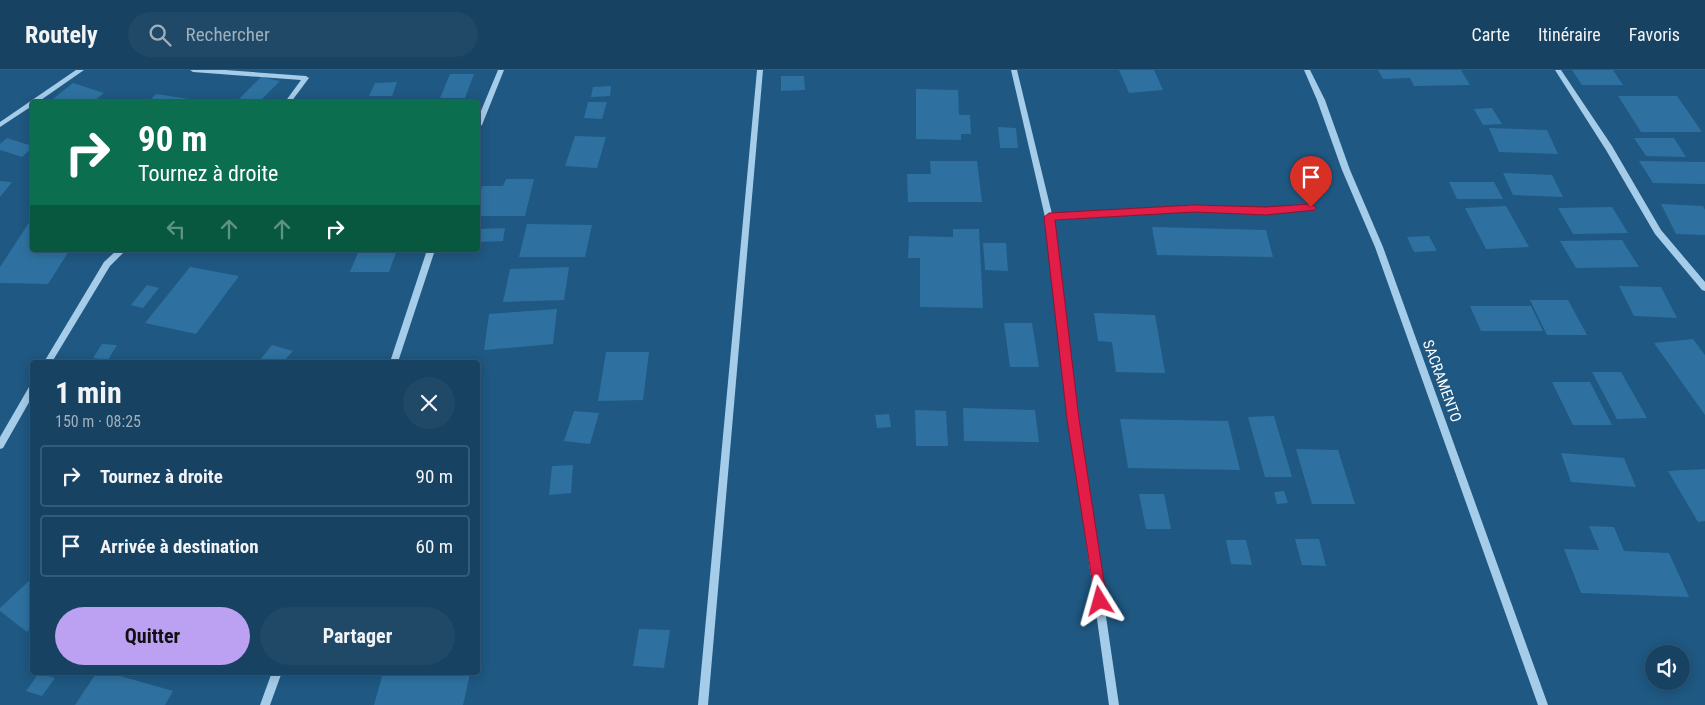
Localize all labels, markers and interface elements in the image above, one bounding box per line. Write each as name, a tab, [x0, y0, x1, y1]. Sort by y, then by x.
search box	[128, 12, 478, 57]
text: Routely	[25, 21, 98, 49]
icon: search	[146, 21, 174, 49]
text: Rechercher	[186, 23, 270, 46]
text: Carte	[1471, 24, 1510, 45]
text: Itinéraire	[1538, 24, 1601, 45]
text: Favoris	[1629, 24, 1680, 45]
text: 90 m	[138, 119, 207, 160]
icon: right	[55, 120, 120, 185]
pin	[1290, 156, 1332, 207]
text: Tournez à droite	[138, 161, 278, 186]
icon: arrive	[1297, 163, 1325, 191]
icon: left	[162, 215, 190, 243]
icon: ahead	[215, 215, 243, 243]
icon: ahead	[268, 215, 296, 243]
icon: right	[321, 215, 349, 243]
street label: SACRAMENTO	[1419, 338, 1465, 424]
text: 1 min	[55, 375, 122, 410]
button: close	[403, 377, 455, 429]
text: 150 m · 08:25	[55, 412, 141, 431]
icon: right	[57, 462, 85, 490]
text: Tournez à droite	[100, 465, 223, 488]
text: 90 m	[416, 465, 453, 488]
icon: arrive	[57, 532, 85, 560]
text: Arrivée à destination	[100, 535, 259, 558]
text: 60 m	[416, 535, 453, 558]
position arrow	[1073, 574, 1125, 626]
button: Quitter	[55, 607, 250, 665]
button: Partager	[260, 607, 455, 665]
map controls	[1645, 645, 1690, 690]
button: sound	[1645, 645, 1690, 690]

